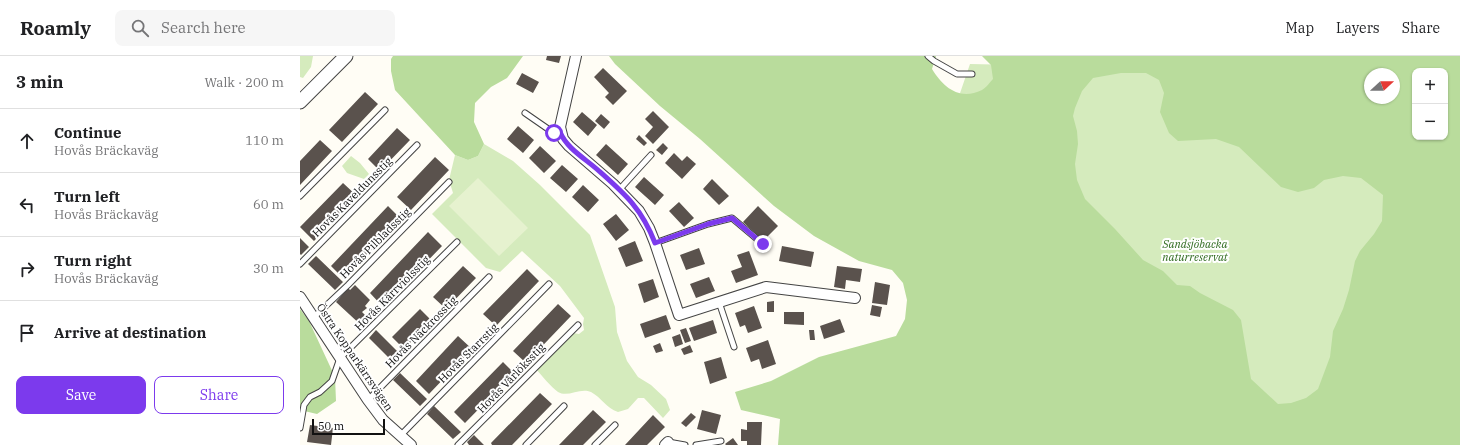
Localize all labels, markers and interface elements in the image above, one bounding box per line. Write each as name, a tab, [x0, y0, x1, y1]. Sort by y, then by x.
search box	[115, 10, 395, 46]
text: Roamly	[20, 16, 91, 40]
icon: search	[129, 17, 151, 39]
text: Search here	[161, 18, 246, 37]
text: Map	[1286, 19, 1314, 37]
text: Layers	[1336, 19, 1380, 37]
text: Share	[1402, 19, 1440, 37]
north arrow	[1364, 68, 1400, 104]
map controls	[1412, 68, 1448, 140]
button: +	[1412, 68, 1448, 104]
text: 3 min	[16, 71, 64, 93]
text: Walk · 200 m	[205, 74, 284, 91]
button: −	[1412, 104, 1448, 140]
text: Continue	[54, 123, 121, 142]
route start	[545, 124, 563, 142]
icon: ahead	[16, 130, 38, 152]
text: 110 m	[245, 132, 284, 149]
text: Hovås Bräckaväg	[54, 142, 158, 159]
street label: Hovås Kaveldunsstig	[309, 154, 395, 240]
text: Turn left	[54, 187, 120, 206]
icon: left	[16, 194, 38, 216]
text: 60 m	[253, 196, 284, 213]
street label: Hovås Pilbladsstig	[337, 205, 413, 281]
text: Hovås Bräckaväg	[54, 206, 158, 223]
route end	[754, 235, 772, 253]
park label: Sandsjöbacka naturreservat	[1162, 237, 1229, 264]
text: Turn right	[54, 251, 132, 270]
street label: Hovås Kärrviolsstig	[351, 252, 433, 334]
icon: right	[16, 258, 38, 280]
text: 30 m	[253, 260, 284, 277]
text: Hovås Bräckaväg	[54, 270, 158, 287]
street label: Hovås Näckrosstig	[382, 293, 460, 371]
street label: Östra Kopparkärrsvägen	[314, 301, 396, 413]
street label: Hovås Starrstig	[435, 320, 501, 386]
icon: arrive	[16, 322, 38, 344]
text: Arrive at destination	[54, 323, 206, 342]
street label: Hovås Vårlöksstig	[474, 340, 548, 416]
button: Save	[16, 376, 146, 414]
button: Share	[154, 376, 284, 414]
scale bar	[312, 417, 385, 436]
text: 50 m	[318, 419, 344, 433]

